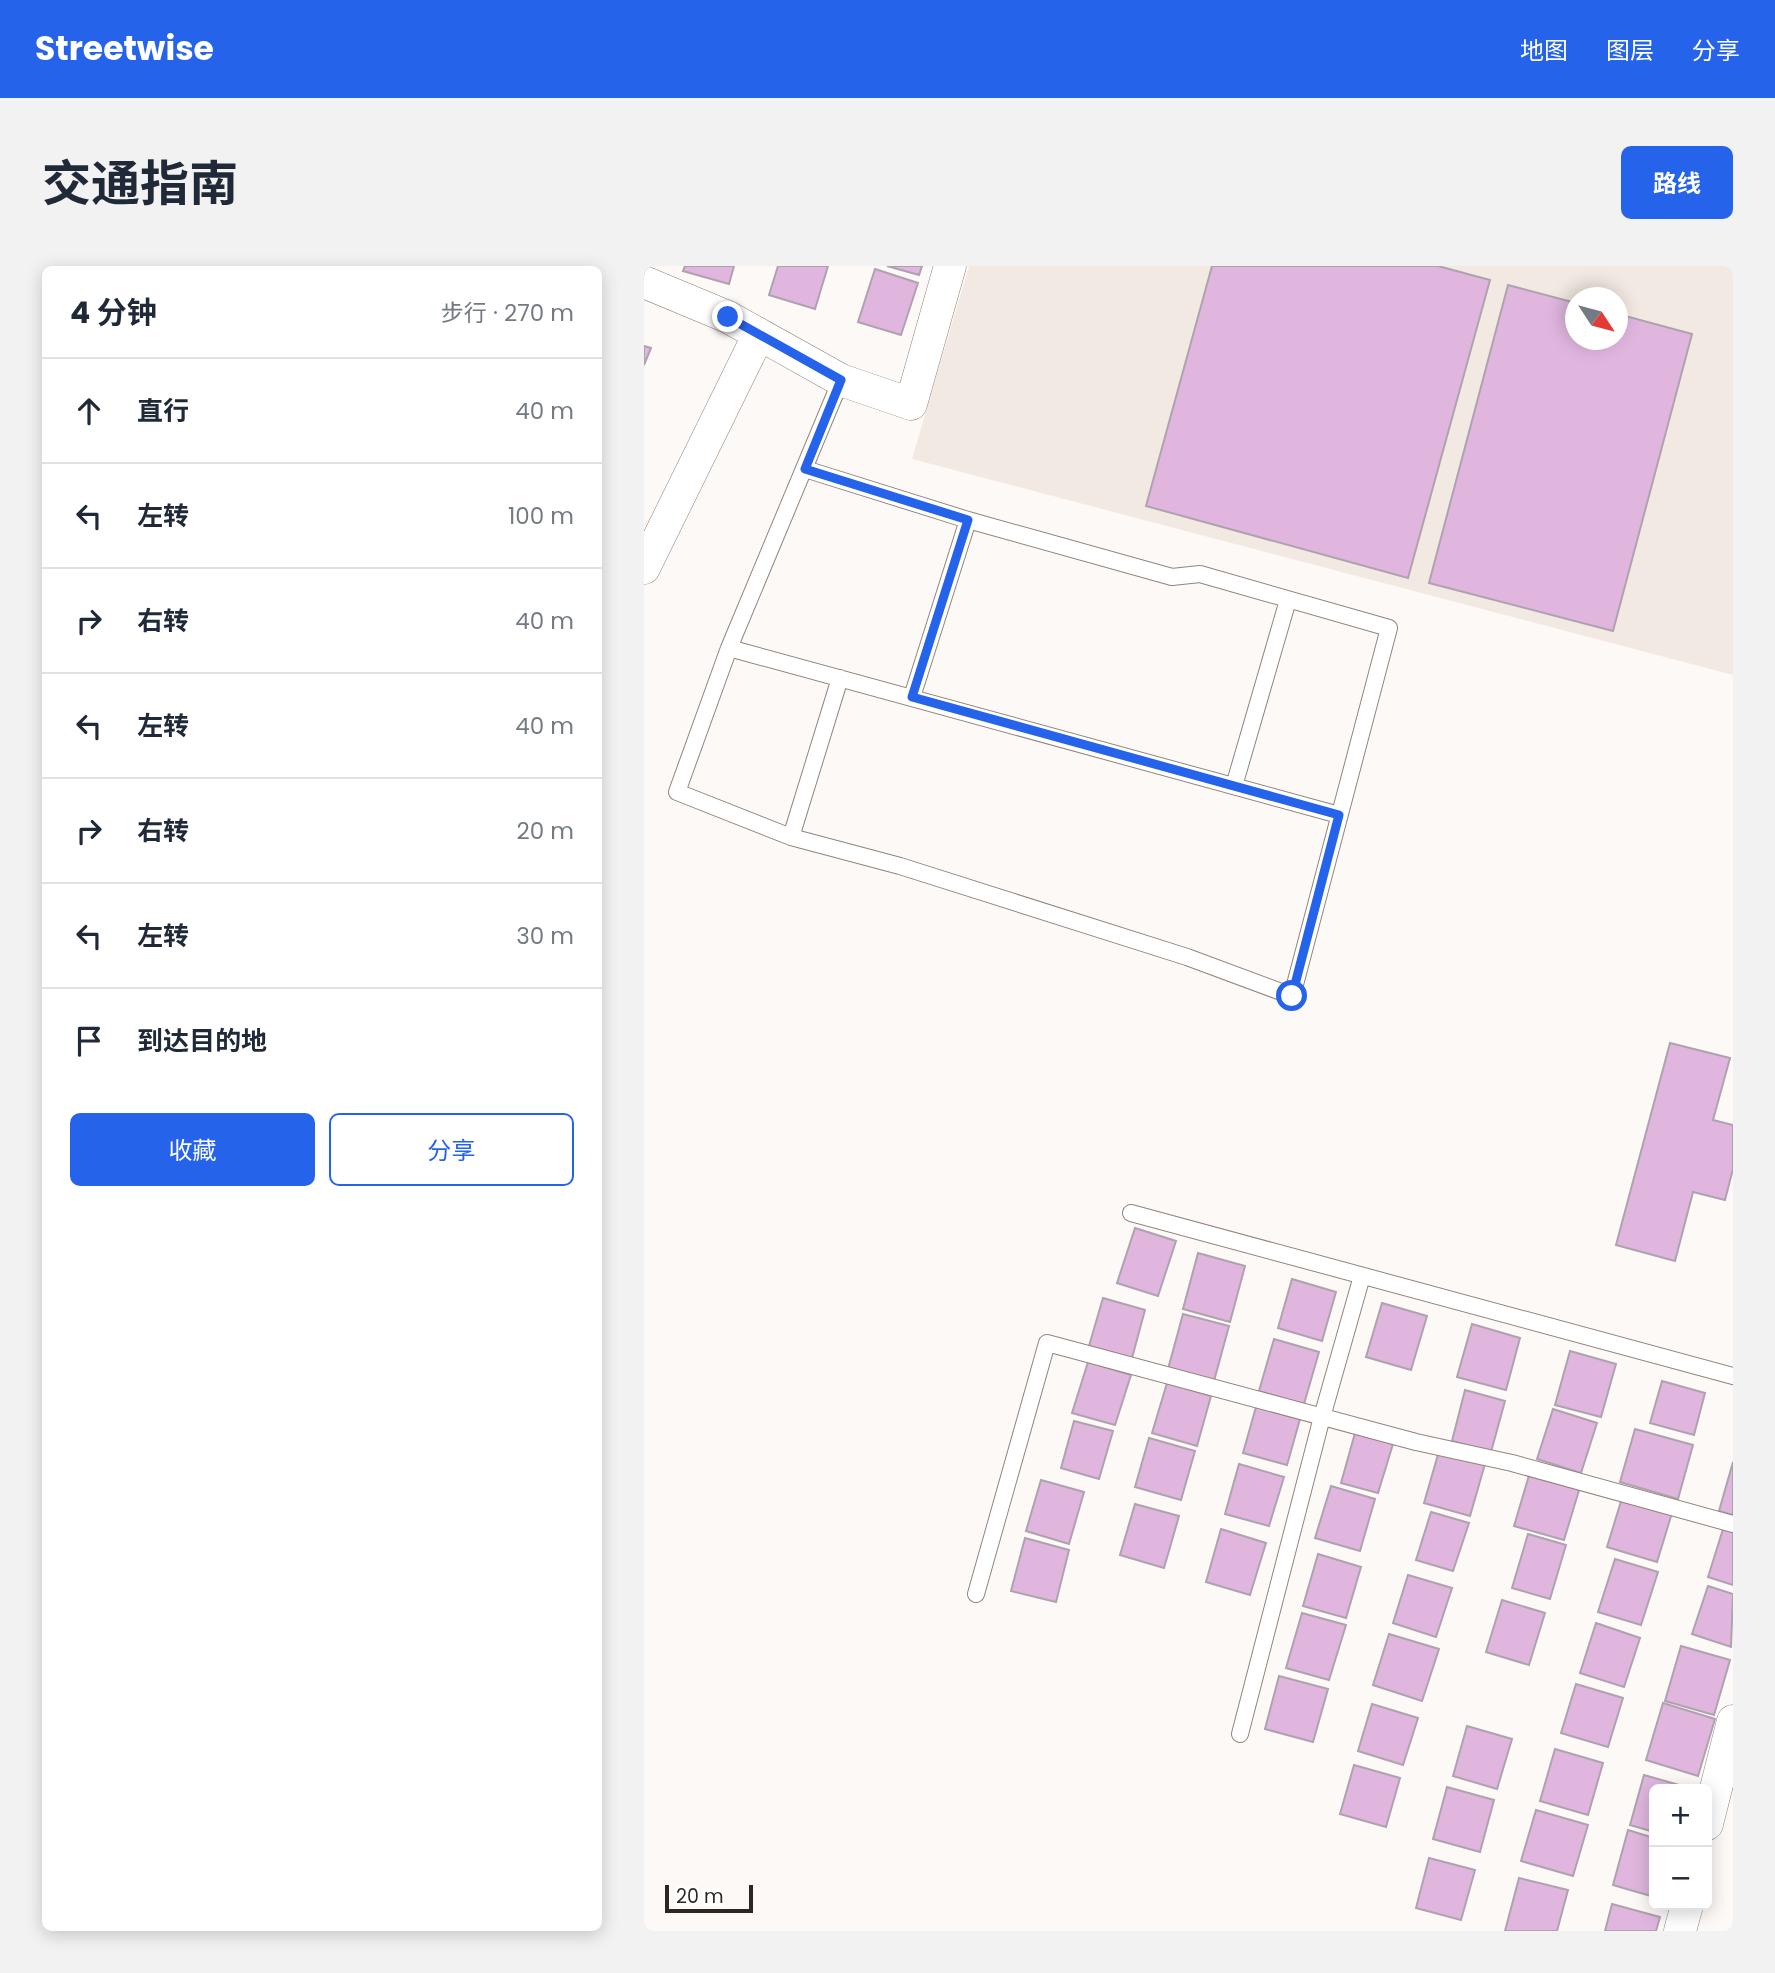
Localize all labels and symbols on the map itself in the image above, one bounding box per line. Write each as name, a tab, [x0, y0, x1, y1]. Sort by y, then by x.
north arrow	[1565, 287, 1628, 350]
route end	[712, 301, 743, 332]
route start	[1276, 980, 1307, 1011]
scale bar	[665, 1882, 752, 1914]

